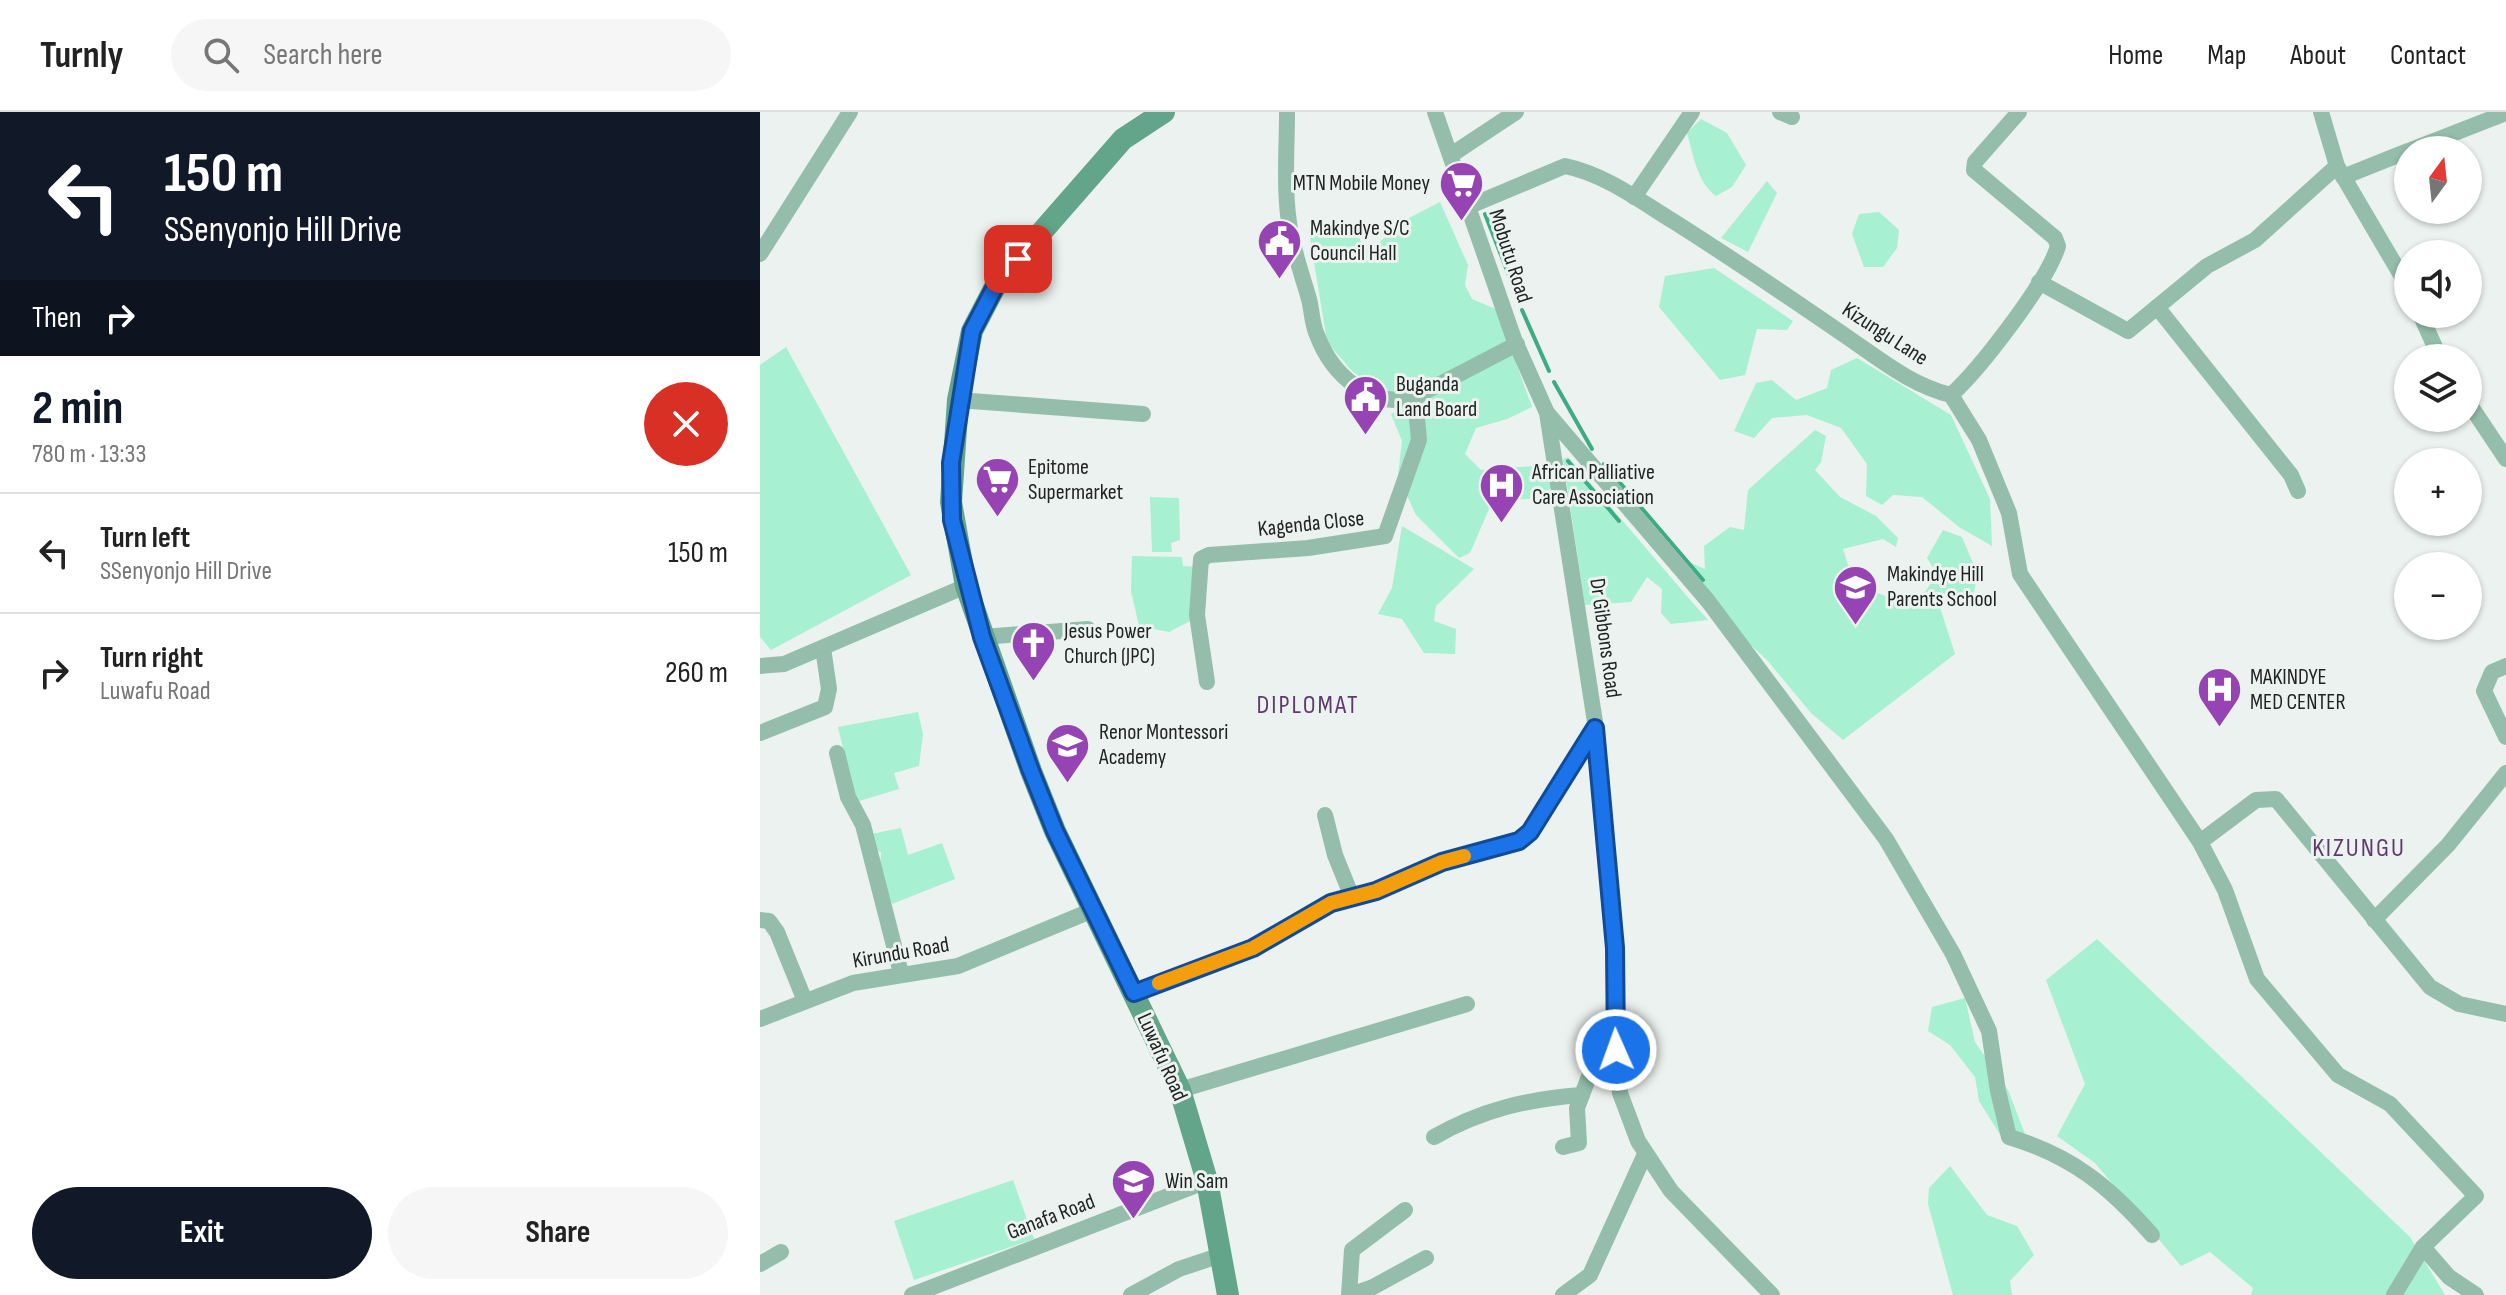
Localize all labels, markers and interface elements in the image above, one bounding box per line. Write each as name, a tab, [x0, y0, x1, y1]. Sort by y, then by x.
search box	[171, 19, 731, 91]
text: Turnly	[40, 33, 123, 78]
icon: search	[199, 33, 243, 77]
text: Search here	[263, 37, 383, 73]
text: Home	[2108, 39, 2163, 72]
text: Map	[2207, 39, 2246, 72]
text: About	[2290, 39, 2346, 72]
text: Contact	[2390, 39, 2466, 72]
north arrow	[2394, 136, 2482, 224]
map controls	[2394, 136, 2482, 640]
text: 150 m	[164, 141, 283, 208]
icon: left	[32, 144, 136, 248]
supermarket icon: MTN Mobile Money	[1437, 159, 1485, 222]
place label: MTN Mobile Money	[1293, 170, 1431, 197]
street label: Mobutu Road	[1482, 206, 1538, 306]
text: SSenyonjo Hill Drive	[164, 209, 402, 252]
place label: Makindye S/C Council Hall	[1310, 215, 1410, 267]
public building icon: Makindye S/C Council Hall	[1255, 217, 1303, 280]
pin	[984, 225, 1052, 293]
icon: arrive	[996, 237, 1040, 281]
button: sound	[2394, 240, 2482, 328]
icon: right	[98, 296, 142, 340]
street label: Kizungu Lane	[1837, 296, 1933, 372]
text: Then	[32, 300, 82, 336]
button: layers	[2394, 344, 2482, 432]
place label: Buganda Land Board	[1396, 371, 1477, 423]
public building icon: Buganda Land Board	[1341, 373, 1389, 436]
text: 2 min	[32, 380, 123, 437]
button: close	[644, 382, 728, 466]
text: 780 m · 13:33	[32, 439, 146, 470]
button: +	[2394, 448, 2482, 536]
place label: Epitome Supermarket	[1028, 454, 1124, 506]
supermarket icon: Epitome Supermarket	[973, 456, 1021, 519]
place label: African Palliative Care Association	[1531, 459, 1655, 511]
hospital icon: African Palliative Care Association	[1477, 461, 1525, 524]
street label: Kagenda Close	[1256, 505, 1366, 543]
text: Turn left	[100, 520, 190, 556]
icon: left	[32, 531, 76, 575]
text: 150 m	[668, 535, 728, 571]
button: −	[2394, 552, 2482, 640]
text: SSenyonjo Hill Drive	[100, 556, 272, 587]
place label: Makindye Hill Parents School	[1887, 561, 1997, 613]
school or university icon: Makindye Hill Parents School	[1832, 563, 1880, 626]
street label: Dr Gibbons Road	[1583, 576, 1627, 700]
place label: Jesus Power Church (JPC)	[1063, 618, 1155, 670]
church icon: Jesus Power Church (JPC)	[1009, 620, 1057, 683]
text: Turn right	[100, 640, 203, 676]
icon: right	[32, 651, 76, 695]
text: 260 m	[665, 655, 728, 691]
place label: MAKINDYE MED CENTER	[2250, 664, 2346, 716]
hospital icon: MAKINDYE MED CENTER	[2195, 666, 2243, 729]
text: Luwafu Road	[100, 676, 211, 707]
district label: DIPLOMAT	[1256, 690, 1360, 721]
place label: Renor Montessori Academy	[1098, 719, 1228, 771]
school or university icon: Renor Montessori Academy	[1044, 721, 1092, 784]
district label: KIZUNGU	[2312, 833, 2406, 864]
street label: Kirundu Road	[851, 931, 951, 975]
position arrow	[1574, 1008, 1658, 1092]
street label: Luwafu Road	[1131, 1009, 1193, 1105]
school or university icon: Win Sam	[1110, 1157, 1158, 1220]
place label: Win Sam	[1165, 1168, 1228, 1195]
button: Exit	[32, 1187, 372, 1279]
button: Share	[388, 1187, 728, 1279]
street label: Ganafa Road	[1003, 1188, 1099, 1246]

